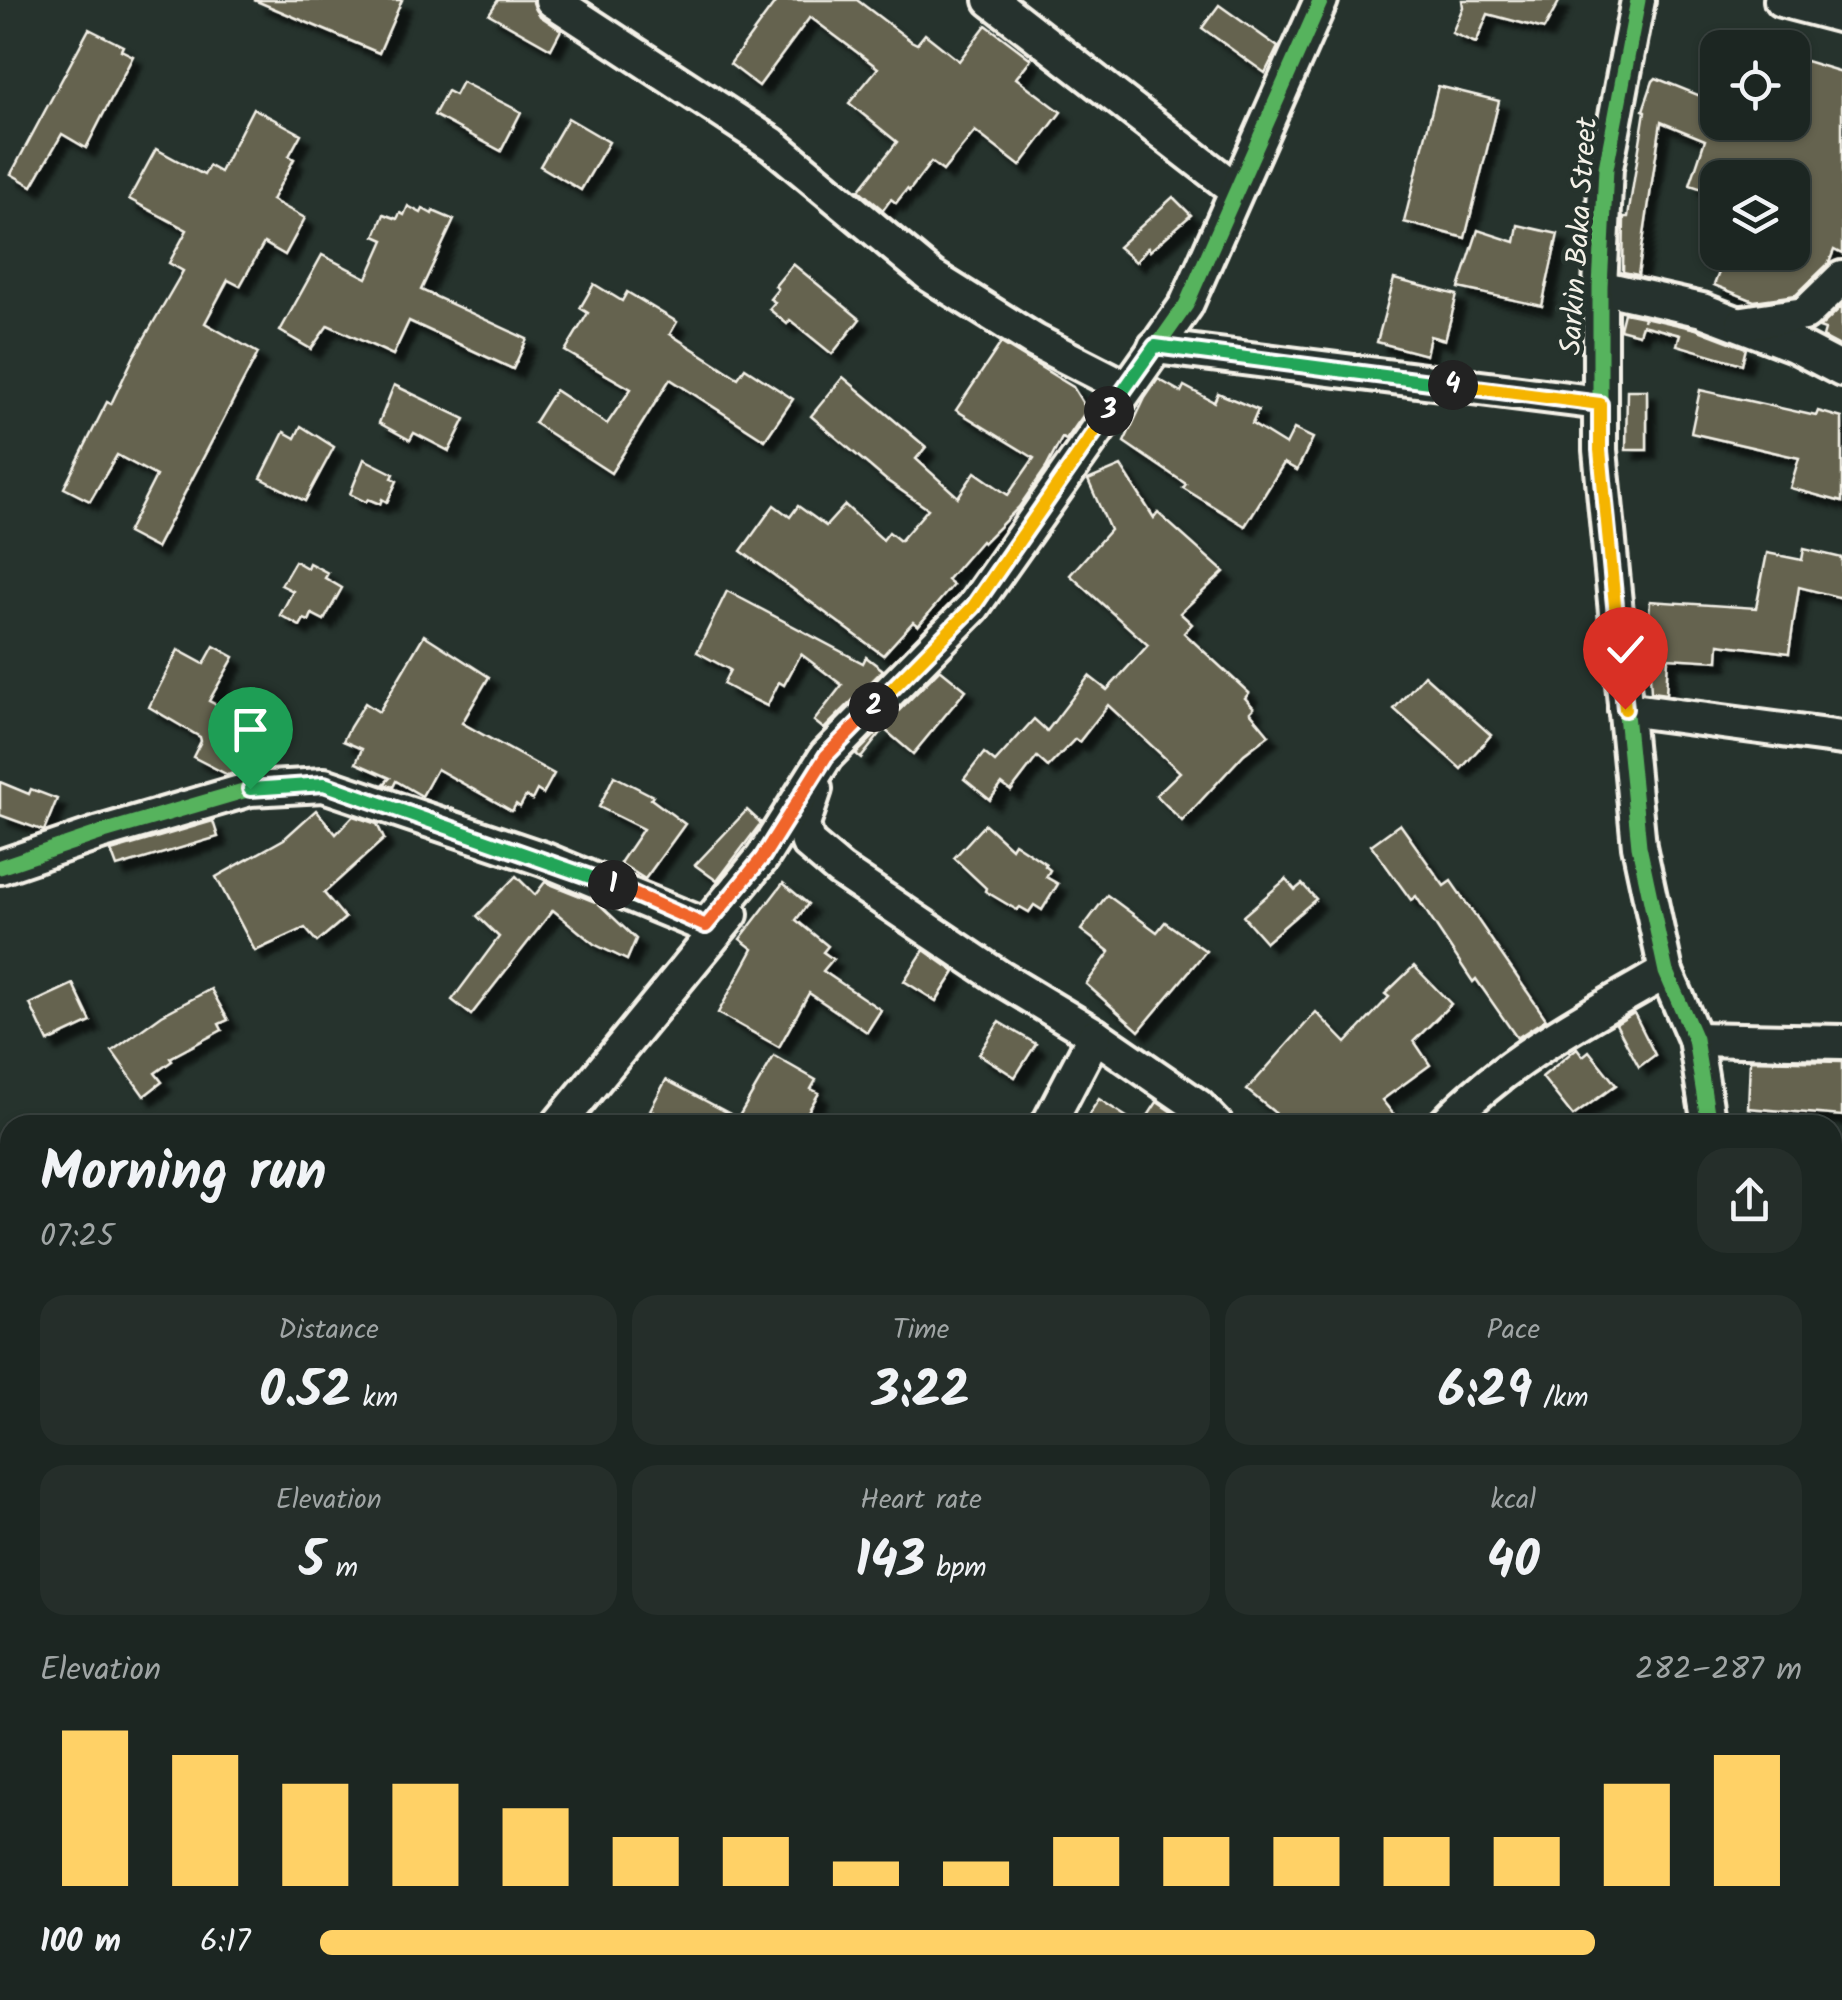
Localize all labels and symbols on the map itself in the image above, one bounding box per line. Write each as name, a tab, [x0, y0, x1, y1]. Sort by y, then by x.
street label: Sarkin Baka Street	[1548, 115, 1612, 357]
pin: 4	[1428, 360, 1478, 410]
pin: 3	[1084, 386, 1134, 436]
pin	[1583, 607, 1668, 710]
pin: 2	[849, 682, 899, 732]
pin	[208, 687, 293, 790]
pin: 1	[588, 860, 638, 910]

